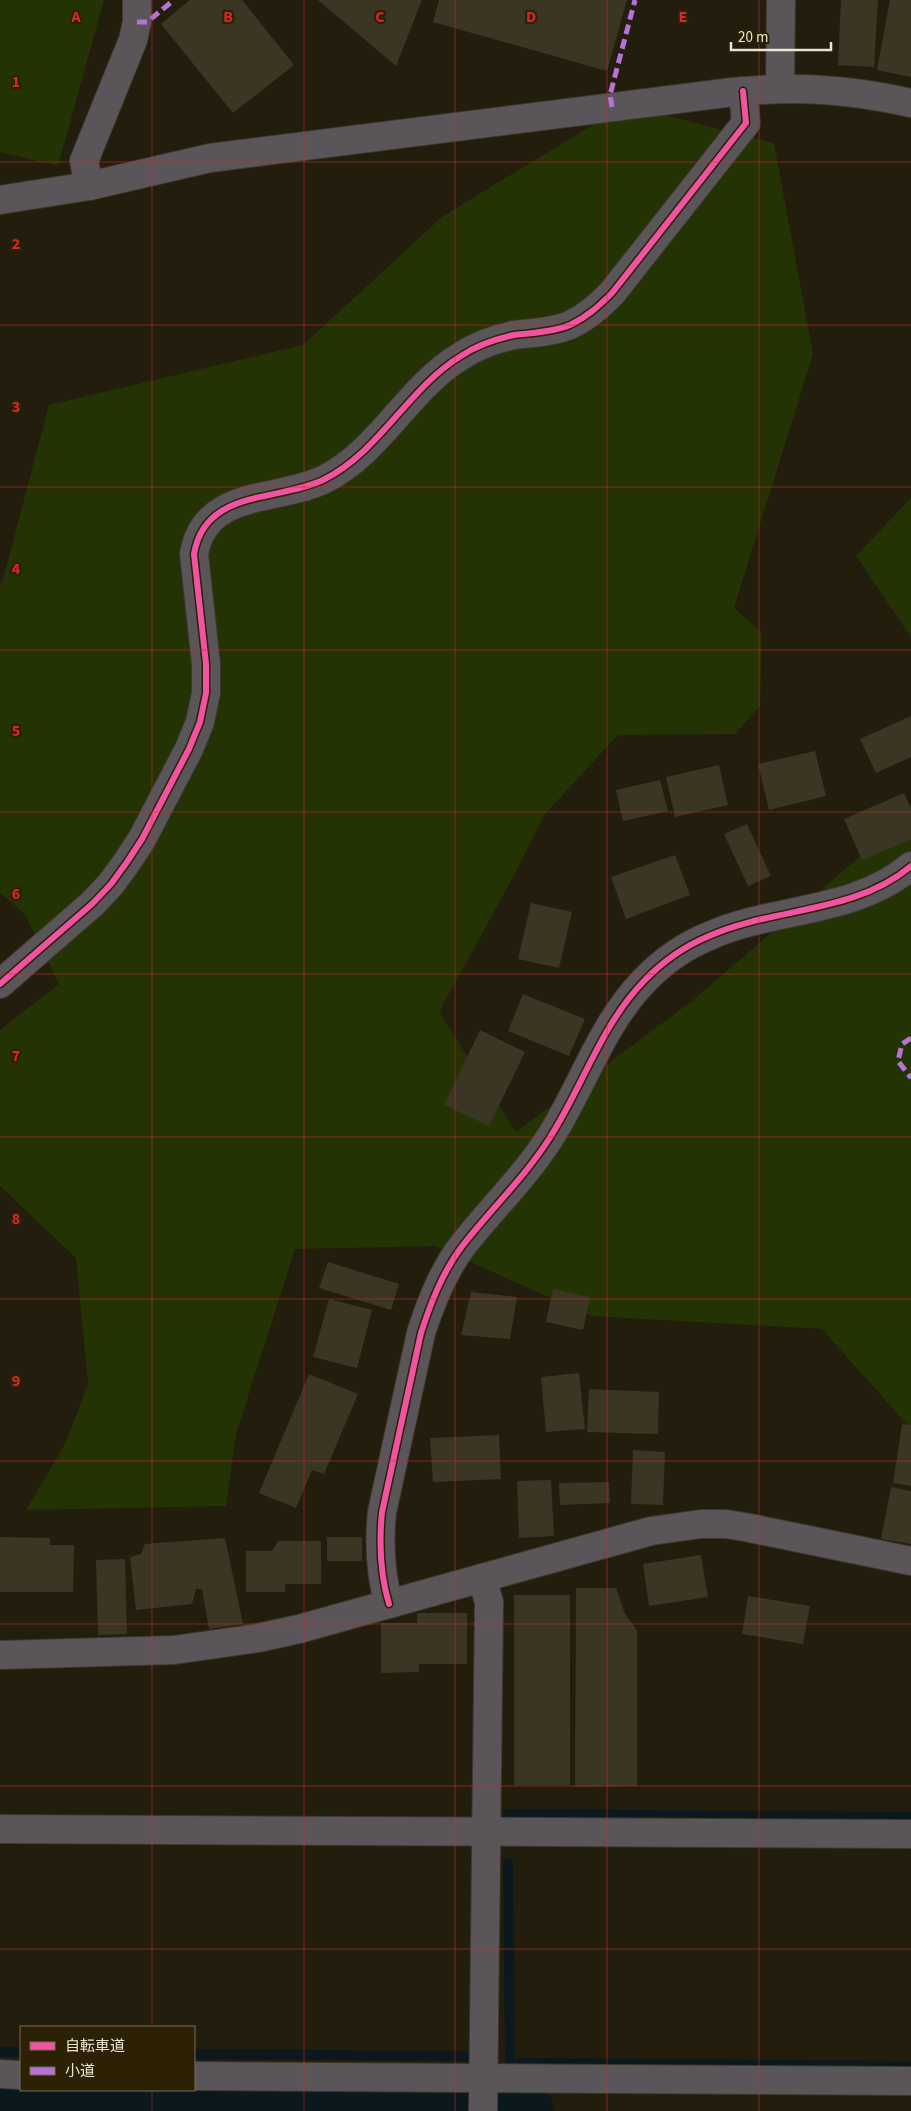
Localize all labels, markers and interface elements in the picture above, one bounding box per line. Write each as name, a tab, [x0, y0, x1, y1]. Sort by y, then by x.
text: A	[70, 6, 81, 28]
text: B	[223, 6, 233, 28]
text: C	[375, 6, 385, 28]
text: D	[526, 6, 536, 28]
text: E	[679, 6, 687, 28]
scale bar	[731, 20, 831, 52]
text: 20 m	[738, 27, 768, 48]
text: 1	[12, 71, 20, 93]
text: 2	[12, 233, 20, 255]
text: 3	[12, 396, 20, 418]
text: 4	[12, 558, 21, 580]
text: 5	[12, 720, 20, 742]
text: 6	[12, 883, 20, 905]
text: 7	[12, 1045, 20, 1067]
text: 8	[12, 1208, 20, 1230]
text: 9	[12, 1370, 20, 1392]
legend	[20, 2026, 195, 2091]
text: 自転車道	[65, 2036, 125, 2057]
text: 小道	[65, 2061, 95, 2082]

